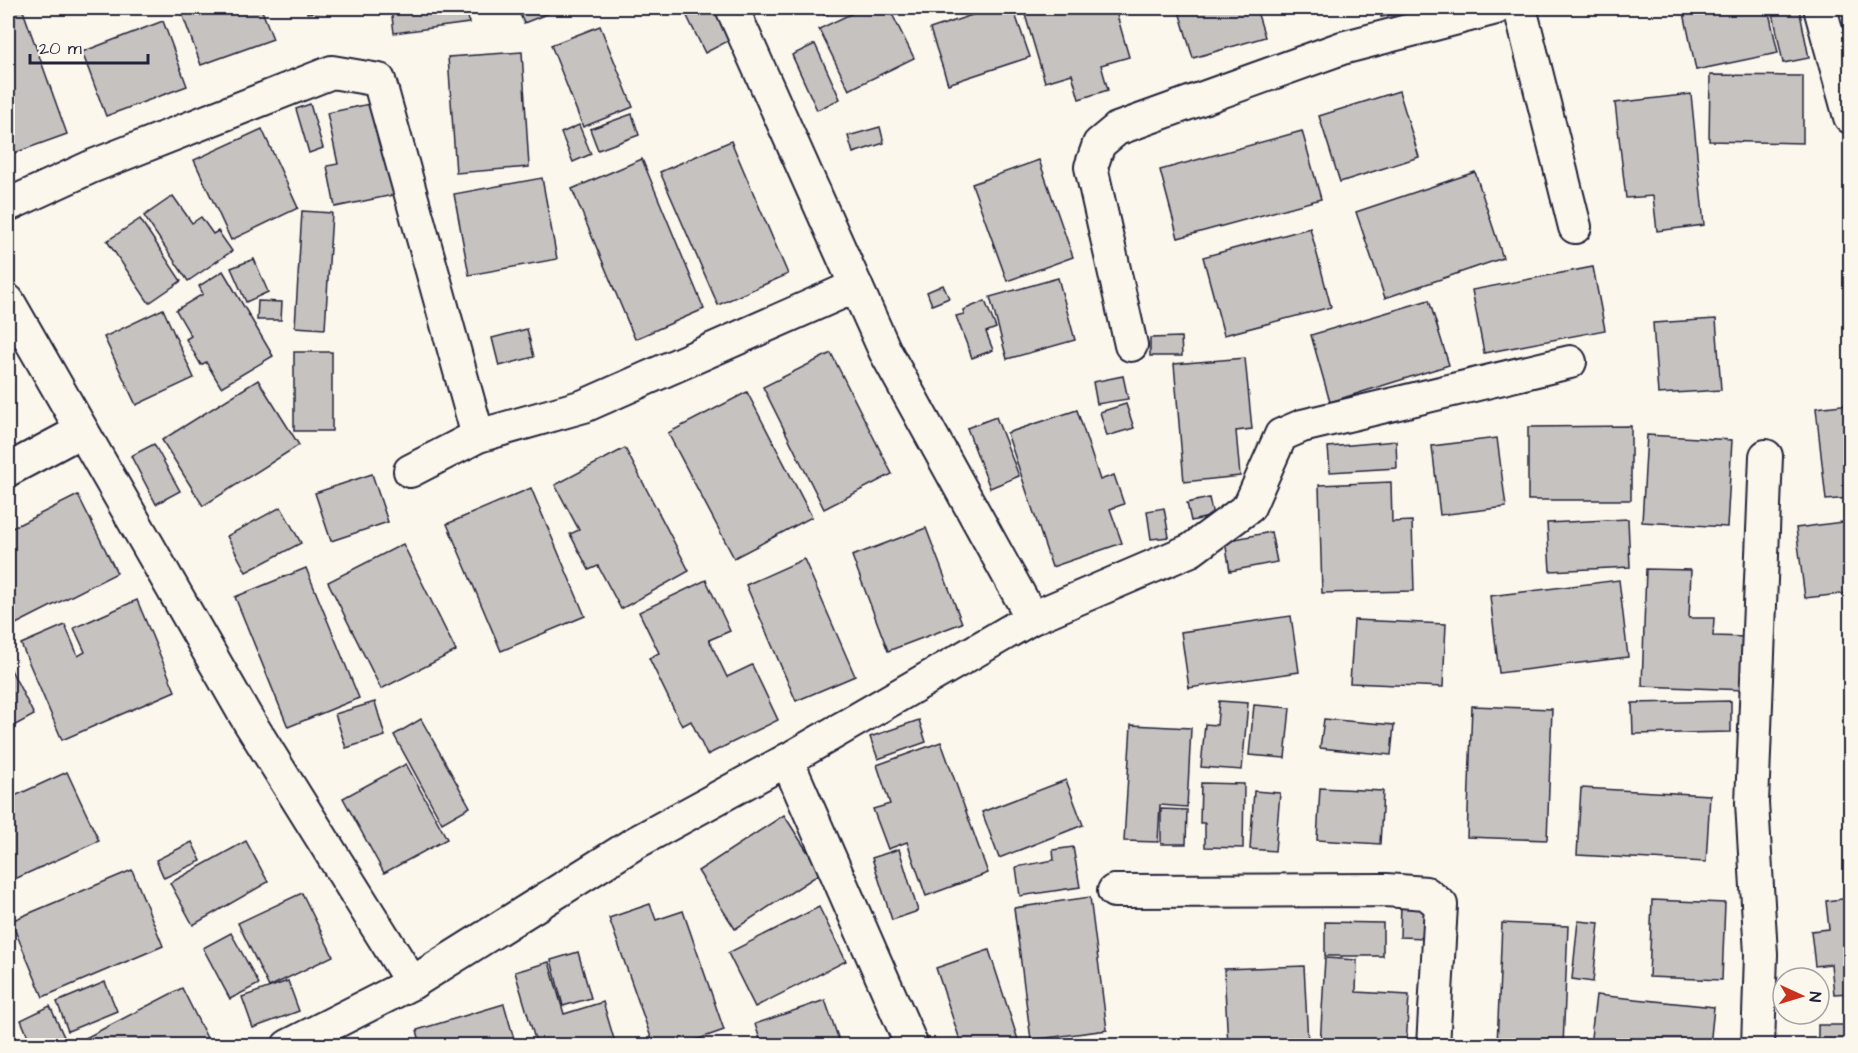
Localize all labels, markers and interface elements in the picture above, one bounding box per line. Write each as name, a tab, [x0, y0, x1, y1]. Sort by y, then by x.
scale bar	[30, 27, 148, 65]
text: 20 m	[39, 36, 82, 61]
north arrow	[1771, 966, 1831, 1026]
text: N	[1804, 991, 1826, 1003]

